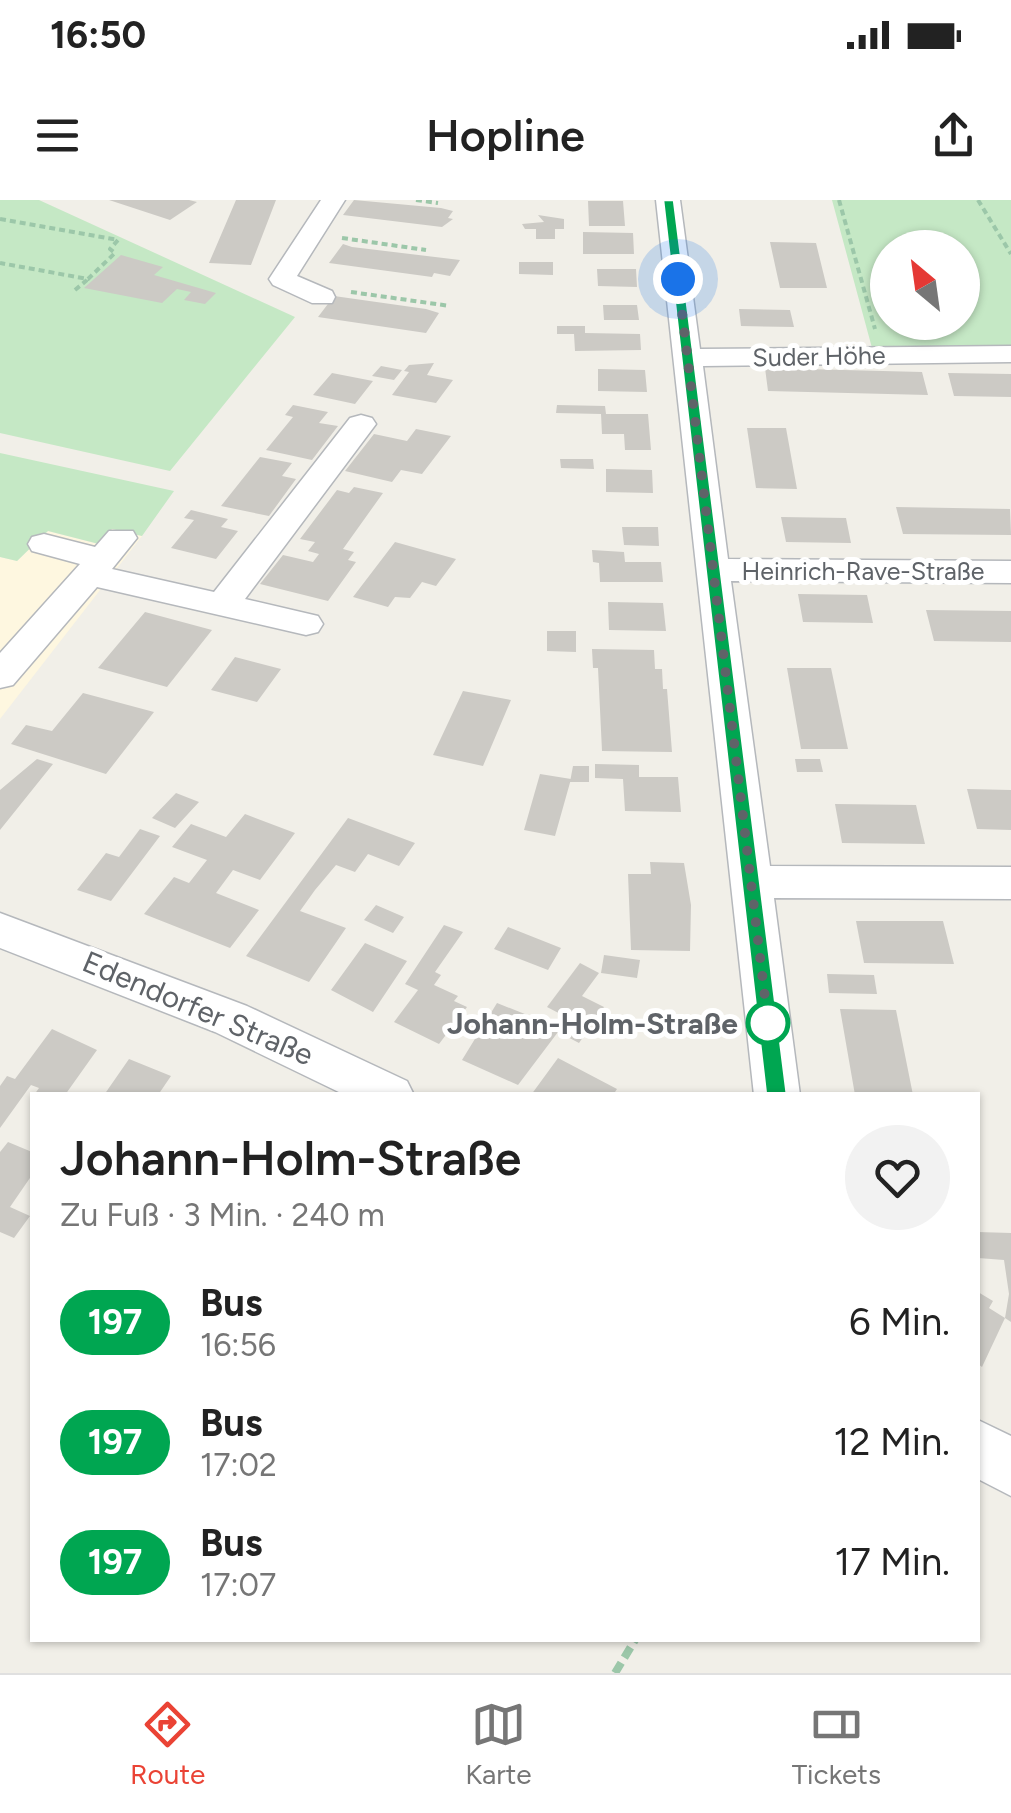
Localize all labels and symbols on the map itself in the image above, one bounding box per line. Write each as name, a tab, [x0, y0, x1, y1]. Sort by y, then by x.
north arrow	[870, 230, 980, 340]
your location	[653, 254, 703, 304]
street label: Suder Höhe	[752, 340, 886, 372]
street label: Heinrich-Rave-Straße	[741, 556, 985, 586]
street label: Edendorfer Straße	[77, 943, 319, 1073]
marker: Johann-Holm-Straße	[747, 1002, 789, 1044]
place label: Johann-Holm-Straße	[447, 1005, 738, 1042]

